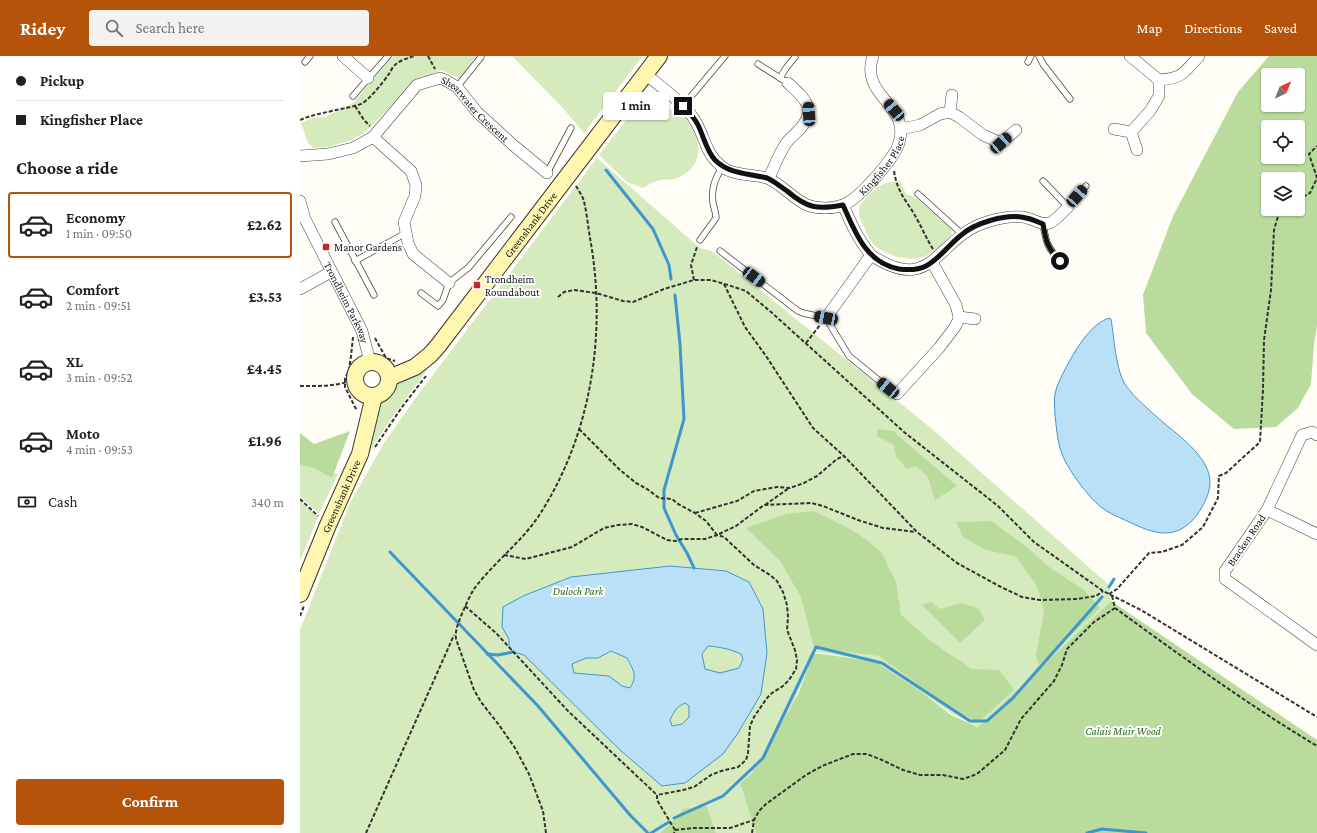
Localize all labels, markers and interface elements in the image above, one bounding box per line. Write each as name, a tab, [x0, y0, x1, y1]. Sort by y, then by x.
search box	[89, 10, 369, 46]
icon: search	[103, 17, 125, 39]
text: Ridey	[20, 18, 65, 39]
text: Search here	[135, 20, 204, 36]
text: Map	[1137, 20, 1162, 36]
text: Directions	[1184, 20, 1242, 36]
text: Saved	[1264, 20, 1297, 36]
north arrow	[1261, 68, 1305, 112]
map controls	[1261, 68, 1305, 216]
text: Pickup	[40, 73, 84, 89]
street label: Shearwater Crescent	[439, 73, 512, 145]
callout: 1 min	[603, 92, 669, 120]
route end	[674, 97, 692, 115]
car	[882, 97, 906, 123]
text: 1 min	[621, 98, 651, 113]
car	[802, 102, 816, 126]
text: Kingfisher Place	[40, 112, 143, 128]
button: locate	[1261, 120, 1305, 164]
car	[988, 131, 1014, 155]
street label: Kingfisher Place	[856, 135, 906, 197]
text: Choose a ride	[16, 158, 118, 178]
button: layers	[1261, 172, 1305, 216]
car	[1065, 183, 1089, 209]
street label: Greenshank Drive	[502, 190, 559, 260]
icon: car	[18, 207, 54, 243]
text: Economy	[66, 210, 125, 226]
text: £2.62	[247, 217, 282, 233]
text: 1 min · 09:50	[66, 226, 132, 241]
place label: Manor Gardens	[334, 241, 402, 253]
marker: Manor Gardens	[321, 242, 331, 252]
route start	[1051, 252, 1069, 270]
street label: Trondheim Parkway	[322, 260, 371, 345]
car	[741, 265, 767, 289]
place label: Trondheim Roundabout	[485, 273, 540, 298]
icon: car	[18, 279, 54, 315]
marker: Trondheim Roundabout	[472, 280, 482, 290]
text: Comfort	[66, 282, 120, 298]
text: £3.53	[248, 289, 282, 305]
text: 2 min · 09:51	[66, 298, 131, 313]
car	[813, 310, 839, 326]
icon: car	[18, 351, 54, 387]
text: XL	[66, 354, 83, 370]
text: £4.45	[247, 361, 282, 377]
text: 3 min · 09:52	[66, 370, 132, 385]
car	[875, 376, 901, 400]
icon: car	[18, 423, 54, 459]
text: Moto	[66, 426, 100, 442]
text: £1.96	[248, 433, 282, 449]
text: 4 min · 09:53	[66, 442, 133, 457]
street label: Greenshank Drive	[319, 458, 363, 535]
icon: cash	[16, 491, 38, 513]
text: Cash	[48, 494, 78, 510]
text: 340 m	[251, 495, 284, 510]
street label: Bracken Road	[1224, 512, 1268, 568]
park label: Duloch Park	[553, 585, 604, 597]
park label: Calais Muir Wood	[1085, 725, 1162, 737]
button: Confirm	[16, 779, 284, 825]

